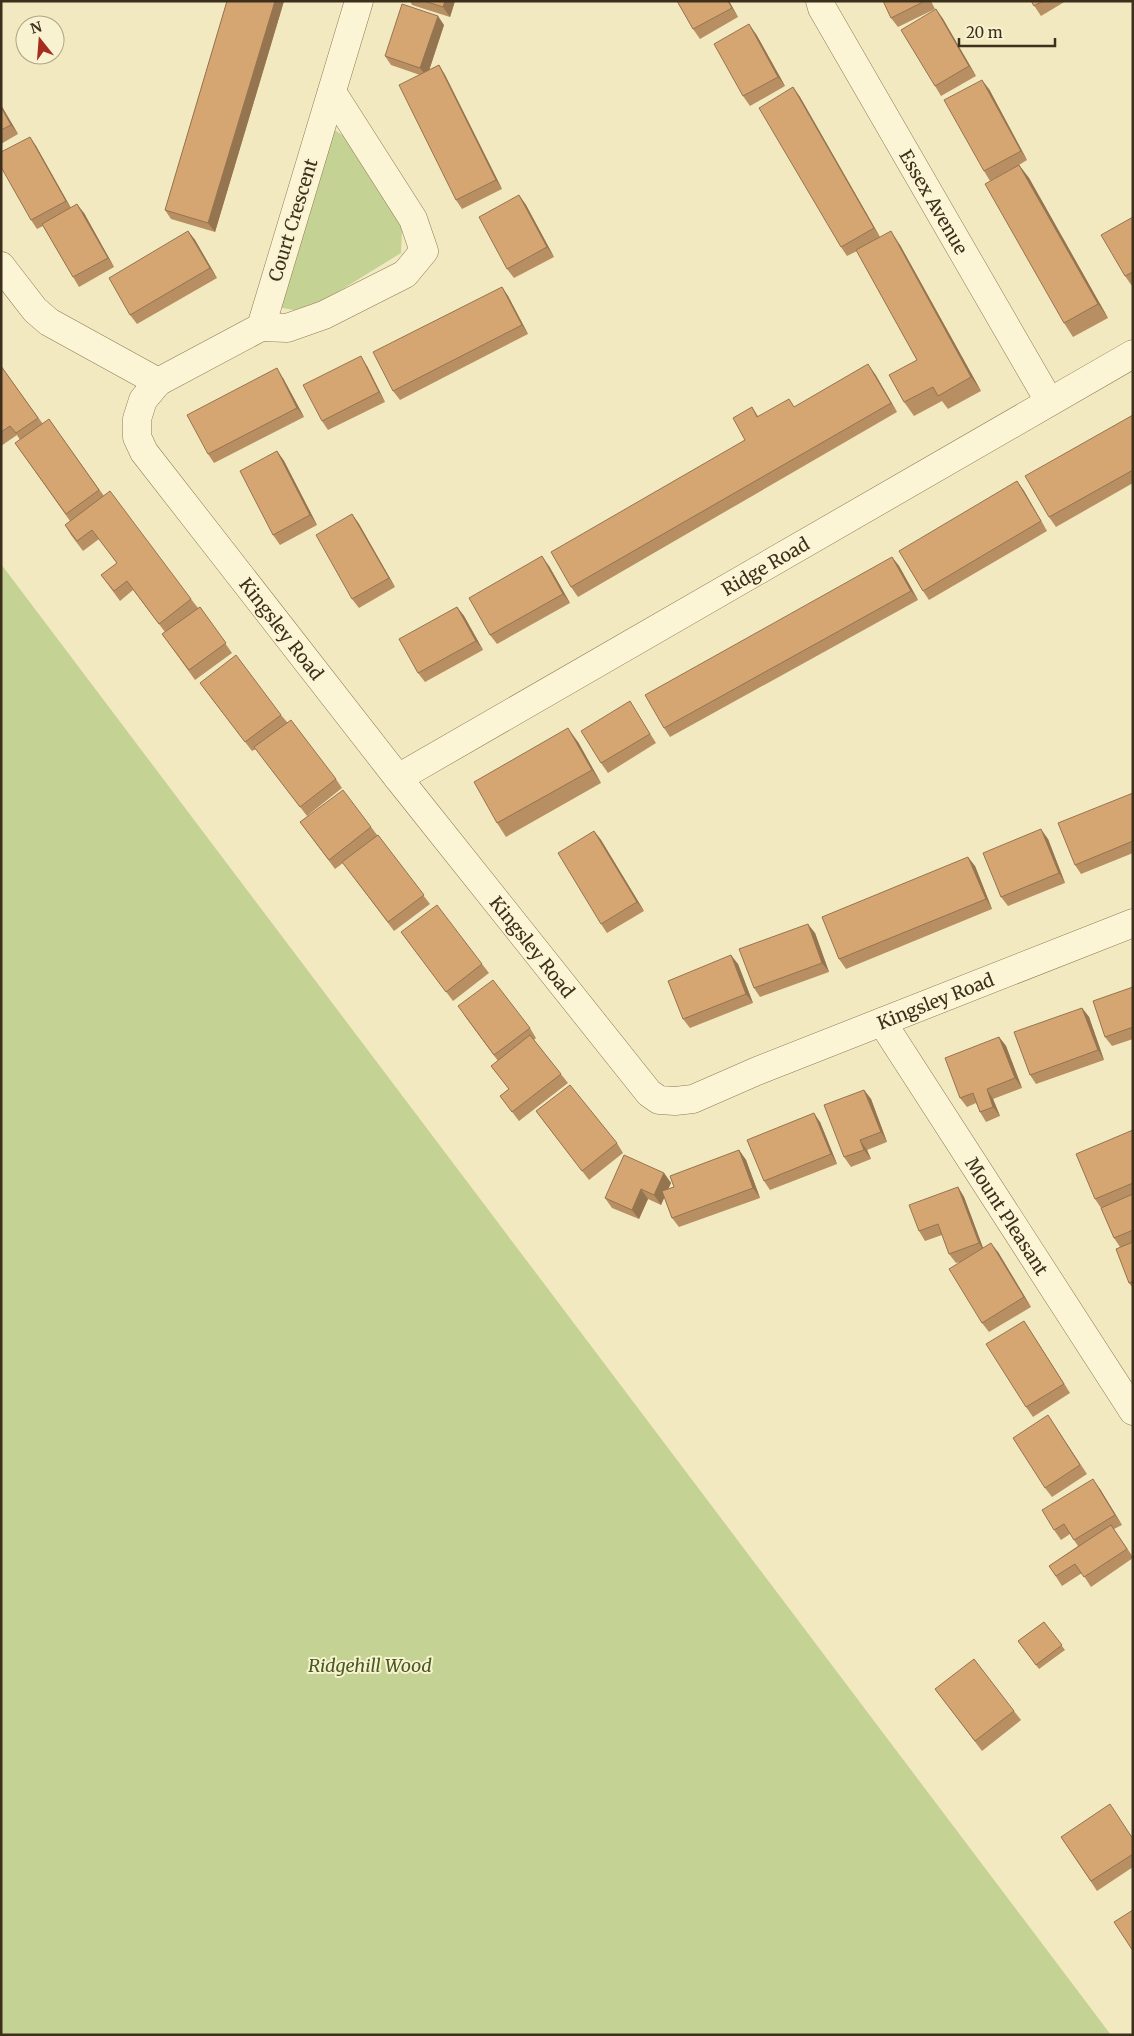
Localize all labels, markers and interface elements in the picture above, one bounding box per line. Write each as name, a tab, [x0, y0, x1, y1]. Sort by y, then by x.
north arrow	[15, 15, 65, 65]
scale bar	[959, 15, 1055, 47]
text: N	[28, 17, 44, 38]
text: 20 m	[966, 23, 1003, 42]
street label: Essex Avenue	[895, 145, 973, 258]
street label: Court Crescent	[263, 156, 323, 284]
street label: Ridge Road	[717, 532, 813, 600]
street label: Kingsley Road	[235, 573, 329, 685]
street label: Kingsley Road	[485, 891, 580, 1002]
street label: Kingsley Road	[874, 967, 997, 1034]
street label: Mount Pleasant	[961, 1153, 1054, 1279]
park label: Ridgehill Wood	[308, 1654, 432, 1677]

